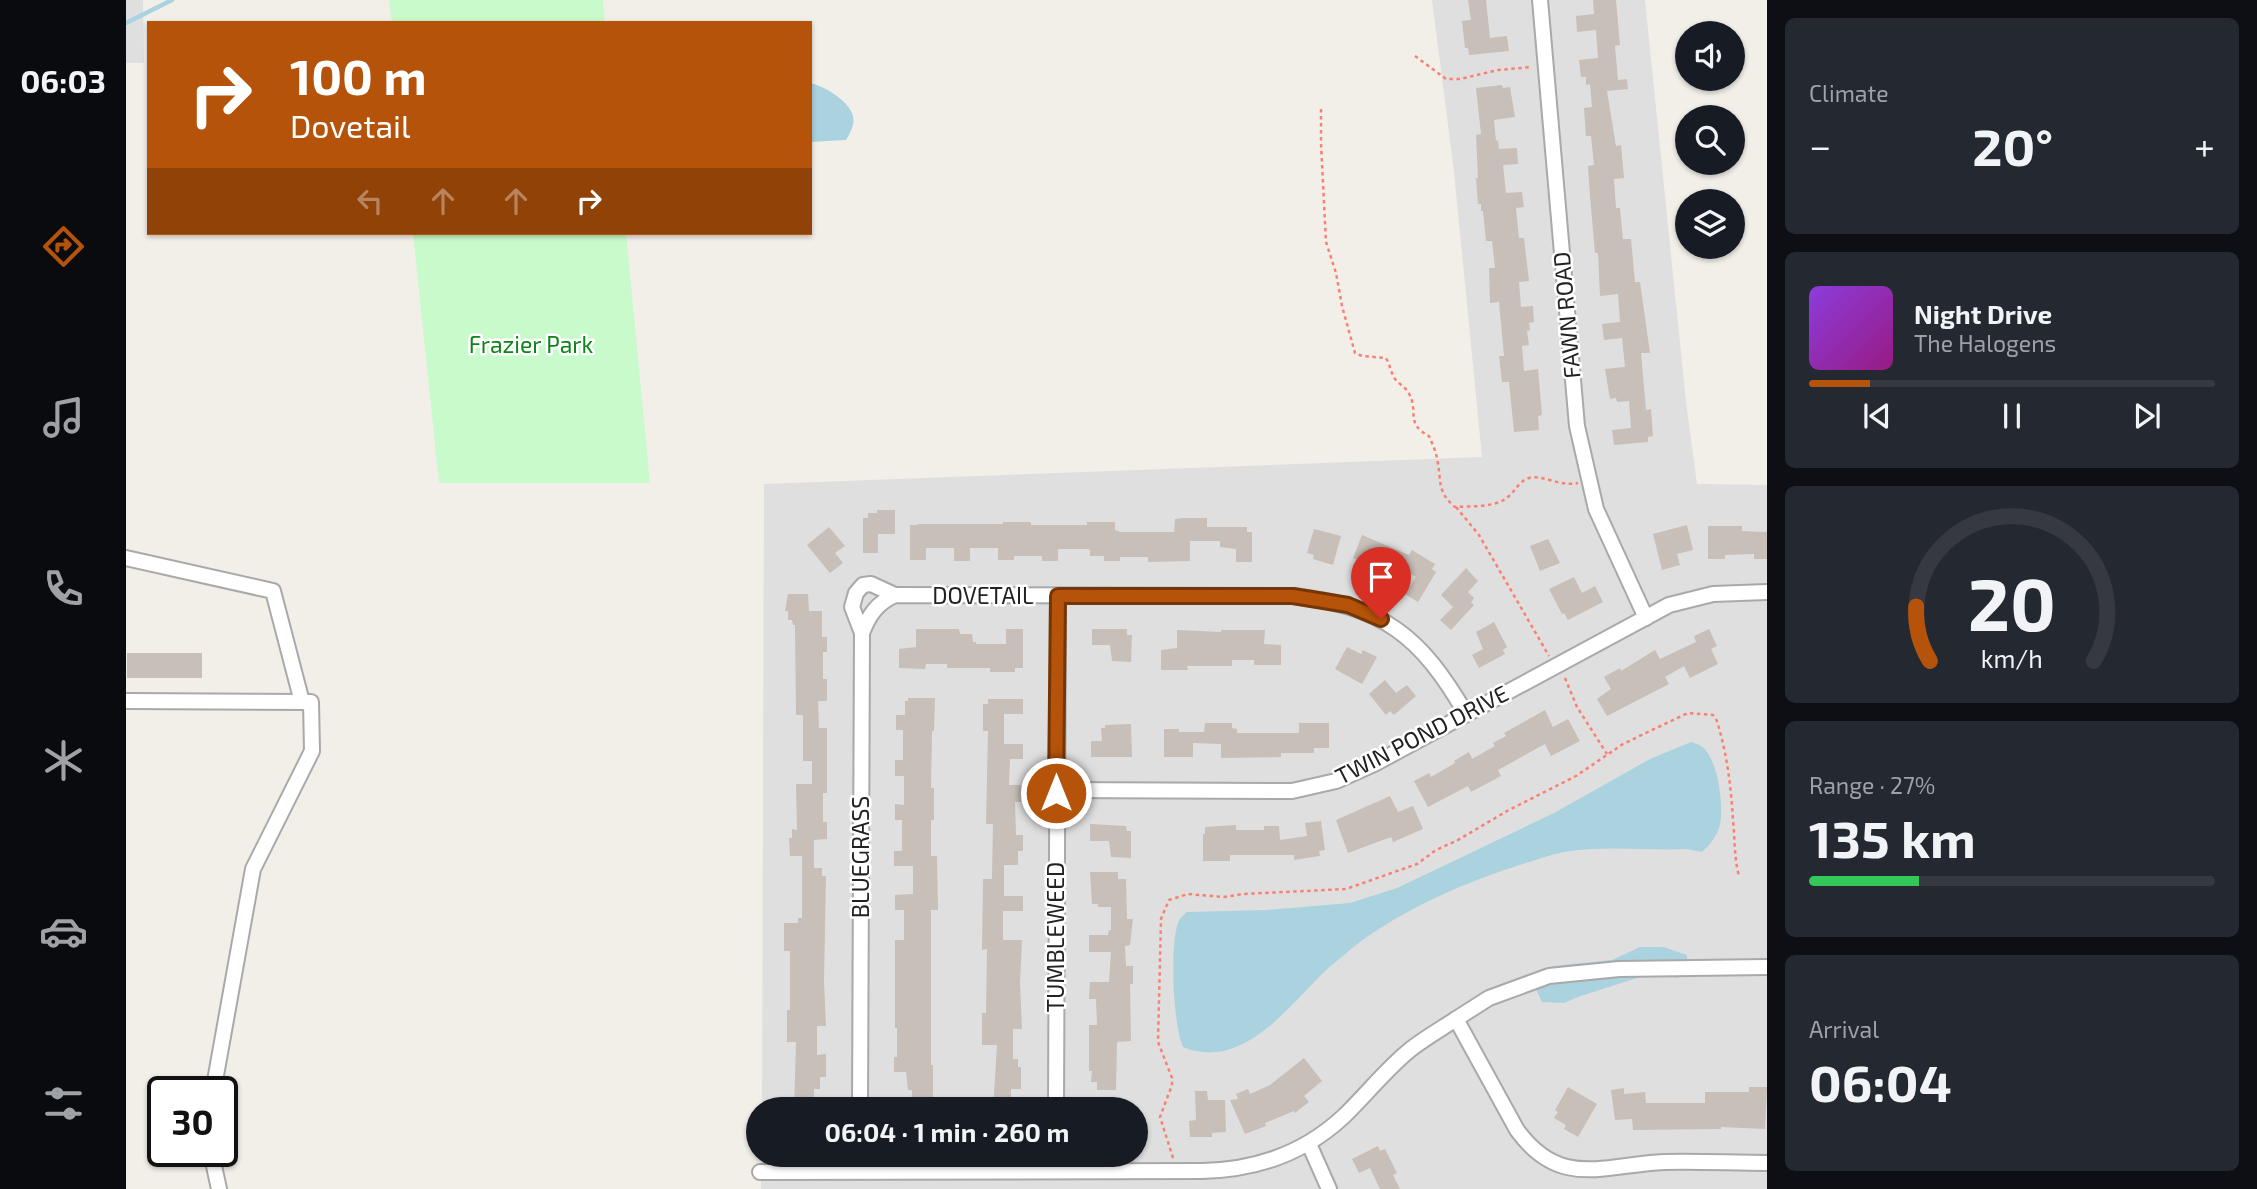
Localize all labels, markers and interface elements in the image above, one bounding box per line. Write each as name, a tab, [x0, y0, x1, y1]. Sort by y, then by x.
map controls	[1675, 21, 1745, 259]
button: sound	[1675, 21, 1745, 91]
text: 100 m	[290, 46, 427, 105]
icon: right	[175, 49, 266, 140]
text: 06:03	[20, 61, 106, 99]
text: Climate	[1809, 79, 1889, 107]
button: search	[1675, 105, 1745, 175]
text: Dovetail	[290, 106, 410, 144]
text: 20°	[1972, 114, 2053, 176]
text: −	[1809, 122, 1831, 168]
text: +	[2194, 122, 2215, 168]
icon: left	[351, 182, 389, 220]
icon: ahead	[424, 182, 462, 220]
icon: ahead	[497, 182, 535, 220]
icon: right	[570, 182, 608, 220]
button: layers	[1675, 189, 1745, 259]
icon: directions	[39, 222, 88, 271]
street label: FAWN ROAD	[1547, 250, 1585, 380]
text: Night Drive	[1914, 298, 2052, 329]
text: The Halogens	[1914, 329, 2056, 357]
park label: Frazier Park	[469, 330, 594, 358]
icon: music	[39, 393, 88, 442]
icon: previous	[1858, 397, 1896, 435]
icon: pause	[1993, 397, 2031, 435]
icon: next	[2128, 397, 2166, 435]
pin	[1351, 547, 1411, 619]
icon: arrive	[1362, 558, 1400, 596]
text: 20	[1968, 558, 2056, 646]
icon: phone	[39, 564, 88, 613]
street label: DOVETAIL	[932, 581, 1034, 609]
text: km/h	[1981, 642, 2043, 672]
street label: TWIN POND DRIVE	[1330, 678, 1513, 790]
icon: climate	[39, 736, 88, 785]
position arrow	[1019, 756, 1093, 830]
text: Range · 27%	[1809, 771, 1935, 799]
street label: BLUEGRASS	[846, 796, 874, 918]
text: 135 km	[1809, 806, 1976, 868]
street label: TUMBLEWEED	[1041, 862, 1069, 1012]
icon: car	[39, 907, 88, 956]
text: Arrival	[1809, 1015, 1879, 1043]
text: 06:04	[1809, 1050, 1952, 1112]
speed limit sign: 30	[147, 1076, 238, 1167]
icon: filters	[39, 1079, 88, 1128]
text: 06:04 · 1 min · 260 m	[825, 1116, 1069, 1147]

